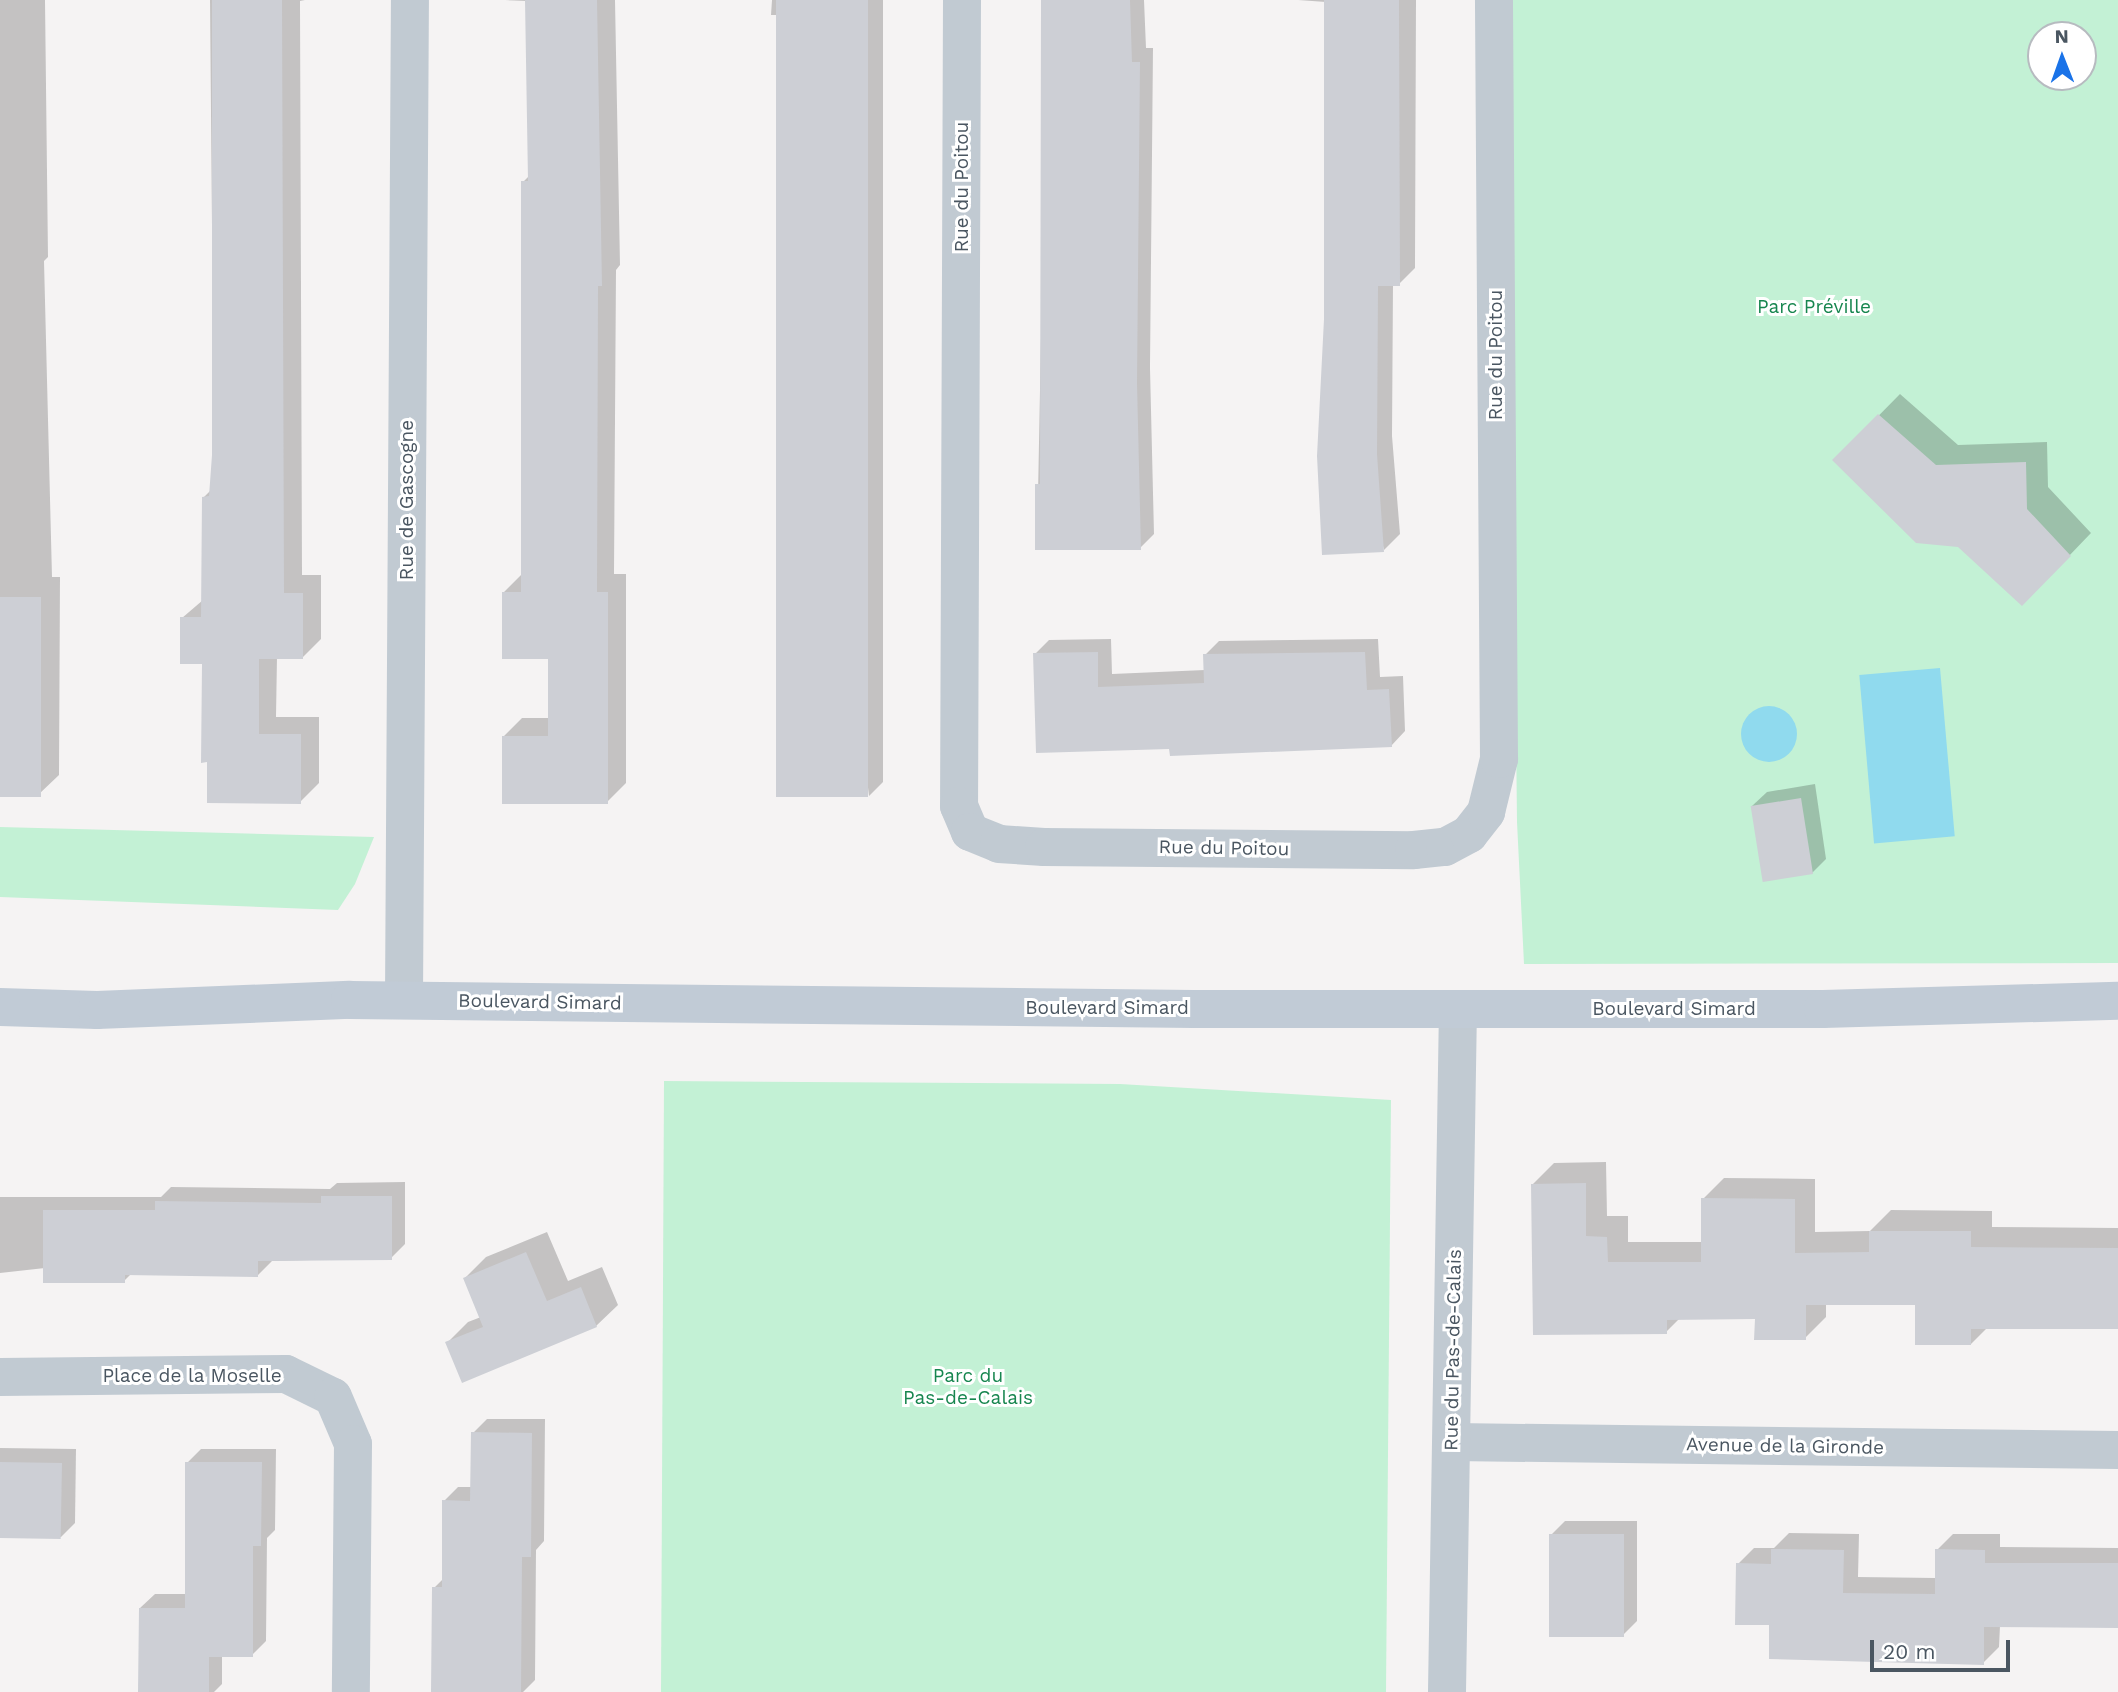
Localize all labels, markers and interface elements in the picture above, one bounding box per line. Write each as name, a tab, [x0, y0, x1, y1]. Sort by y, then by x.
north arrow	[2027, 21, 2097, 91]
text: N	[2054, 25, 2069, 48]
street label: Rue du Poitou	[951, 122, 973, 252]
street label: Rue du Poitou	[1485, 290, 1507, 420]
park label: Parc Préville	[1757, 296, 1871, 318]
street label: Rue de Gascogne	[396, 420, 418, 580]
street label: Rue du Poitou	[1158, 835, 1290, 861]
street label: Boulevard Simard	[458, 989, 622, 1015]
street label: Boulevard Simard	[1025, 997, 1189, 1019]
street label: Boulevard Simard	[1592, 998, 1756, 1020]
street label: Rue du Pas-de-Calais	[1440, 1249, 1466, 1451]
street label: Place de la Moselle	[102, 1365, 282, 1387]
park label: Parc du Pas-de-Calais	[903, 1365, 1033, 1409]
street label: Avenue de la Gironde	[1686, 1433, 1884, 1459]
scale bar	[1873, 1626, 2013, 1670]
text: 20 m	[1883, 1639, 1935, 1664]

